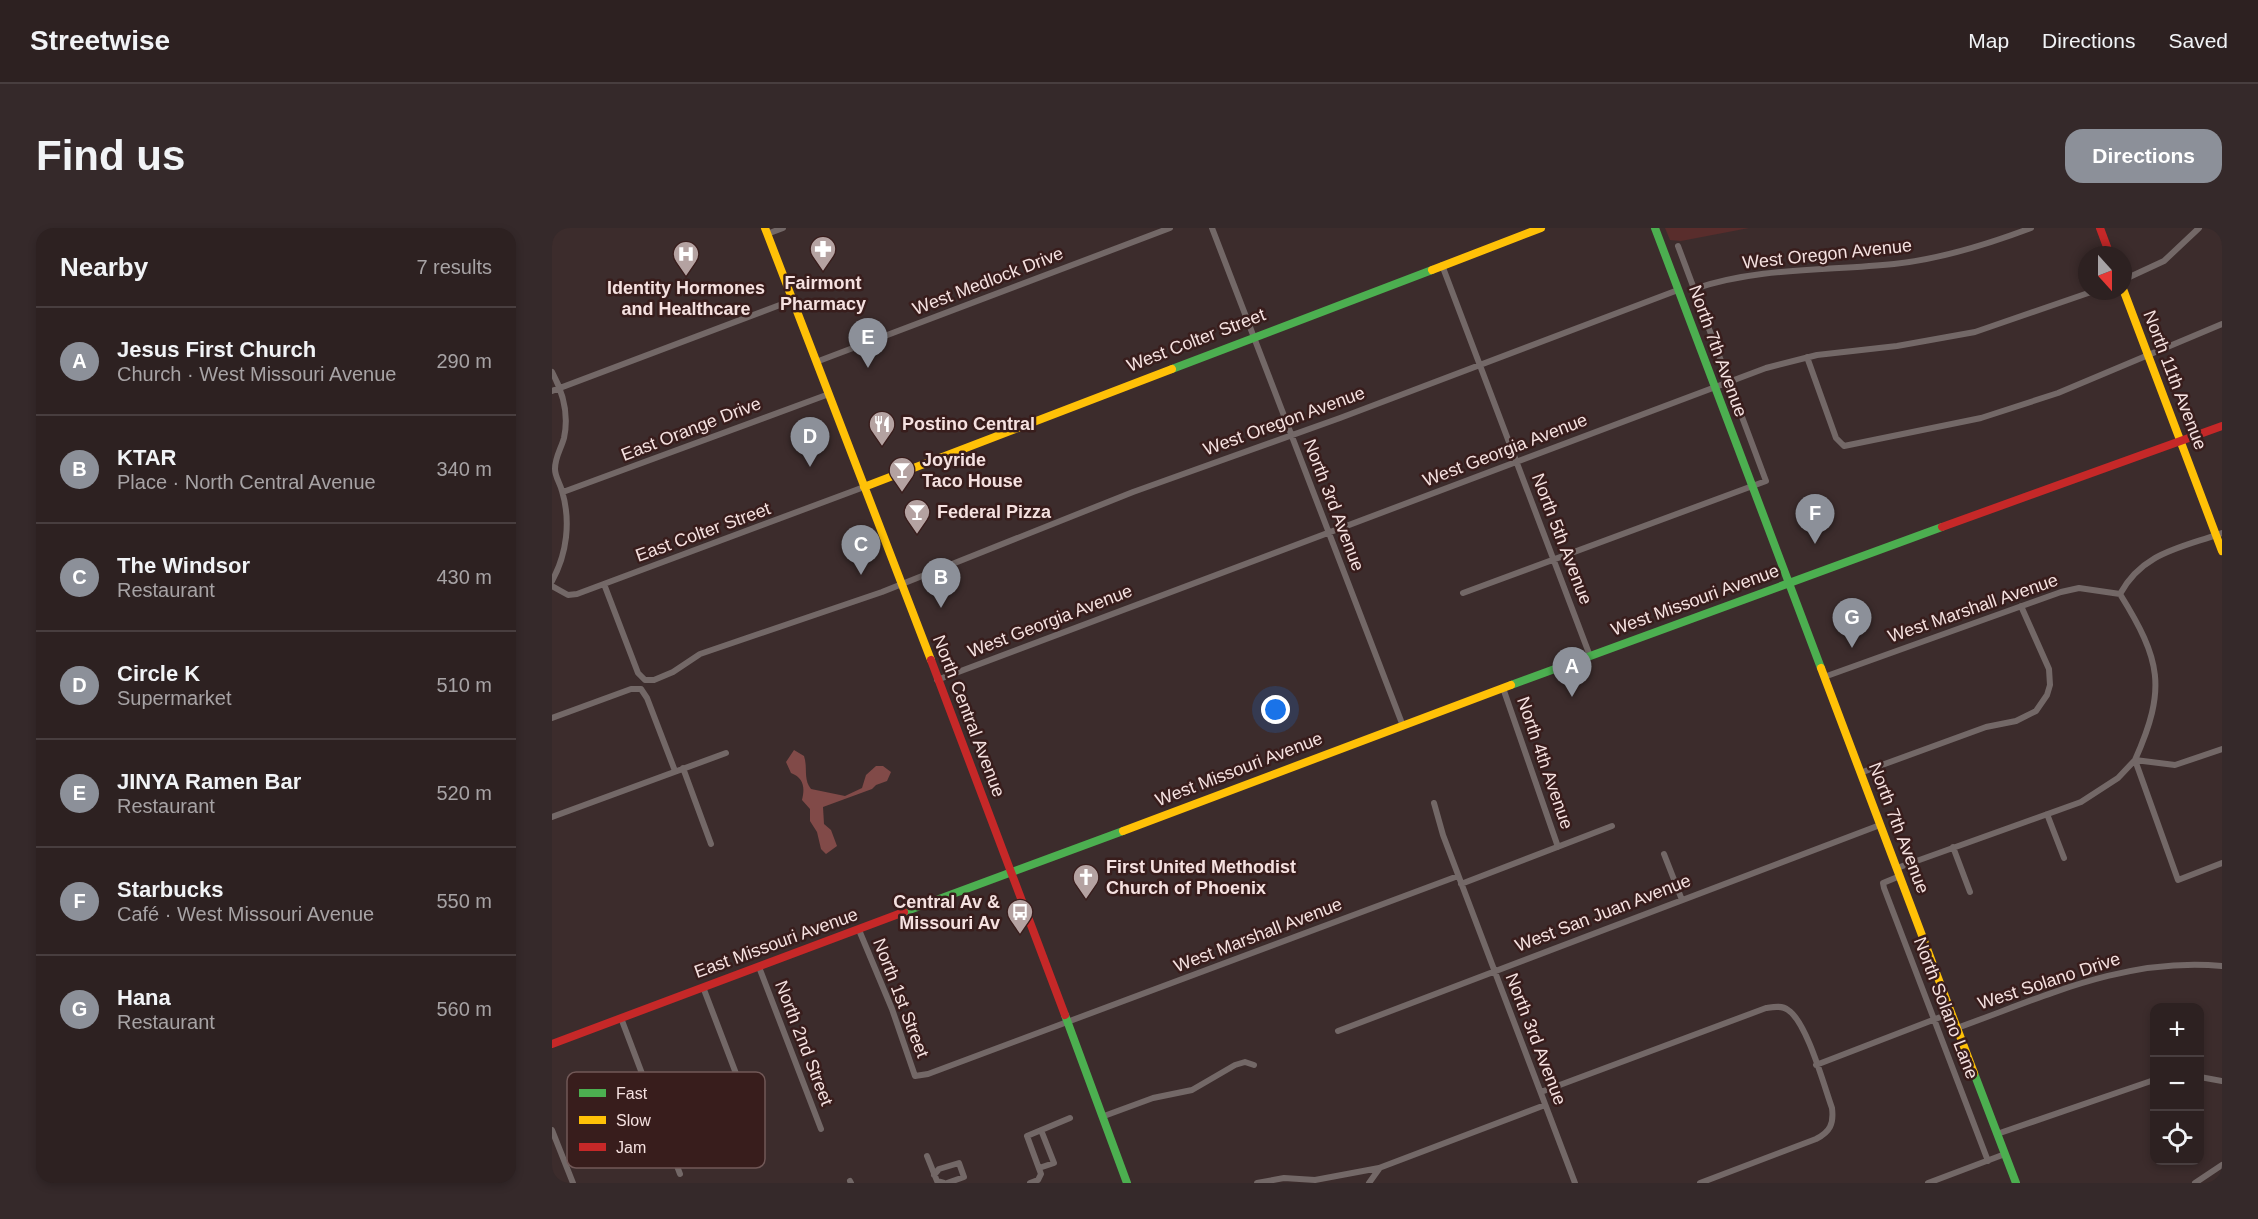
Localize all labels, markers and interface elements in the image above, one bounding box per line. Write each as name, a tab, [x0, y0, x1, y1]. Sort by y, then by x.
text: Streetwise	[30, 25, 170, 56]
text: Map	[1968, 29, 2009, 52]
text: Directions	[2042, 29, 2135, 52]
text: Saved	[2168, 29, 2228, 52]
button: Directions	[2065, 129, 2222, 183]
text: Find us	[36, 132, 185, 179]
pharmacy icon: Fairmont Pharmacy	[808, 234, 838, 272]
street label: West Oregon Avenue	[1741, 235, 1913, 273]
hospital icon: Identity Hormones and Healthcare	[671, 239, 701, 277]
street label: West Medlock Drive	[910, 243, 1066, 319]
north arrow	[2078, 246, 2132, 300]
text: Nearby	[60, 252, 148, 282]
text: 7 results	[416, 256, 492, 278]
place label: Fairmont Pharmacy	[780, 273, 866, 314]
place label: Identity Hormones and Healthcare	[607, 278, 765, 319]
street label: North 7th Avenue	[1685, 282, 1751, 420]
street label: West Colter Street	[1124, 304, 1268, 376]
street label: North 11th Avenue	[2139, 308, 2211, 452]
pin: E	[848, 318, 888, 368]
text: Jesus First Church	[117, 337, 316, 362]
text: A	[72, 350, 87, 372]
text: 290 m	[436, 350, 492, 372]
text: Church · West Missouri Avenue	[117, 363, 396, 385]
street label: West Oregon Avenue	[1200, 382, 1368, 460]
street label: East Orange Drive	[618, 393, 764, 465]
restaurant icon: Postino Central	[867, 409, 897, 447]
street label: West Georgia Avenue	[1420, 409, 1590, 491]
place label: Postino Central	[902, 414, 1035, 434]
pin: D	[790, 418, 830, 467]
street label: North 3rd Avenue	[1300, 436, 1368, 574]
text: KTAR	[117, 445, 176, 470]
place label: Joyride Taco House	[922, 450, 1023, 491]
bar icon: Joyride Taco House	[887, 455, 917, 493]
text: B	[72, 458, 87, 480]
text: 340 m	[436, 458, 492, 480]
text: Place · North Central Avenue	[117, 471, 376, 493]
street label: North 5th Avenue	[1528, 471, 1596, 607]
pin: F	[1796, 494, 1834, 544]
bar icon: Federal Pizza	[902, 497, 932, 535]
street label: East Colter Street	[633, 498, 773, 566]
place label: Federal Pizza	[937, 502, 1052, 522]
pin: C	[842, 526, 880, 575]
text: The Windsor	[117, 553, 250, 578]
pin: B	[922, 558, 960, 608]
street label: West Missouri Avenue	[1608, 560, 1782, 640]
text: C	[72, 566, 87, 588]
text: 430 m	[436, 566, 492, 588]
street label: West Marshall Avenue	[1885, 569, 2061, 647]
text: Restaurant	[117, 579, 215, 601]
street label: West Georgia Avenue	[965, 580, 1135, 662]
pin: G	[1832, 598, 1872, 648]
street label: North Central Avenue	[929, 632, 1009, 800]
pin: A	[1552, 648, 1592, 697]
text: Circle K	[117, 661, 200, 686]
text: D	[72, 674, 87, 696]
text: 510 m	[436, 674, 492, 696]
text: Supermarket	[117, 687, 232, 709]
street label: North 4th Avenue	[1513, 694, 1577, 832]
your location	[1261, 695, 1290, 724]
street label: West Missouri Avenue	[1153, 728, 1325, 810]
street label: North 7th Avenue	[1865, 760, 1933, 896]
text: JINYA Ramen Bar	[117, 769, 301, 794]
text: E	[73, 782, 86, 804]
text: 520 m	[436, 782, 492, 804]
text: Restaurant	[117, 795, 215, 817]
place label: First United Methodist Church of Phoenix	[1106, 857, 1296, 898]
church icon: First United Methodist Church of Phoenix	[1071, 862, 1101, 900]
street label: West San Juan Avenue	[1512, 870, 1694, 956]
text: Starbucks	[117, 877, 223, 902]
text: F	[73, 890, 86, 912]
text: 550 m	[436, 890, 492, 912]
place label: Central Av & Missouri Av	[893, 892, 1000, 933]
street label: West Marshall Avenue	[1171, 894, 1345, 976]
bus stop icon: Central Av & Missouri Av	[1005, 897, 1035, 935]
text: Café · West Missouri Avenue	[117, 903, 374, 925]
street label: East Missouri Avenue	[691, 904, 861, 982]
street label: North Solano Lane	[1910, 934, 1982, 1082]
street label: North 1st Street	[869, 936, 933, 1060]
street label: West Solano Drive	[1975, 949, 2123, 1013]
street label: North 3rd Avenue	[1502, 970, 1570, 1108]
street label: North 2nd Street	[771, 978, 837, 1108]
text: Hana	[117, 985, 171, 1010]
text: G	[72, 998, 87, 1020]
text: 560 m	[436, 998, 492, 1020]
map controls	[2150, 1003, 2204, 1165]
button: +	[2150, 1003, 2204, 1057]
text: Restaurant	[117, 1011, 215, 1033]
button: −	[2150, 1057, 2204, 1111]
legend	[567, 1072, 765, 1168]
text: Fast	[616, 1085, 648, 1102]
button: locate	[2150, 1111, 2204, 1165]
text: Slow	[616, 1112, 651, 1129]
text: Jam	[616, 1139, 646, 1156]

